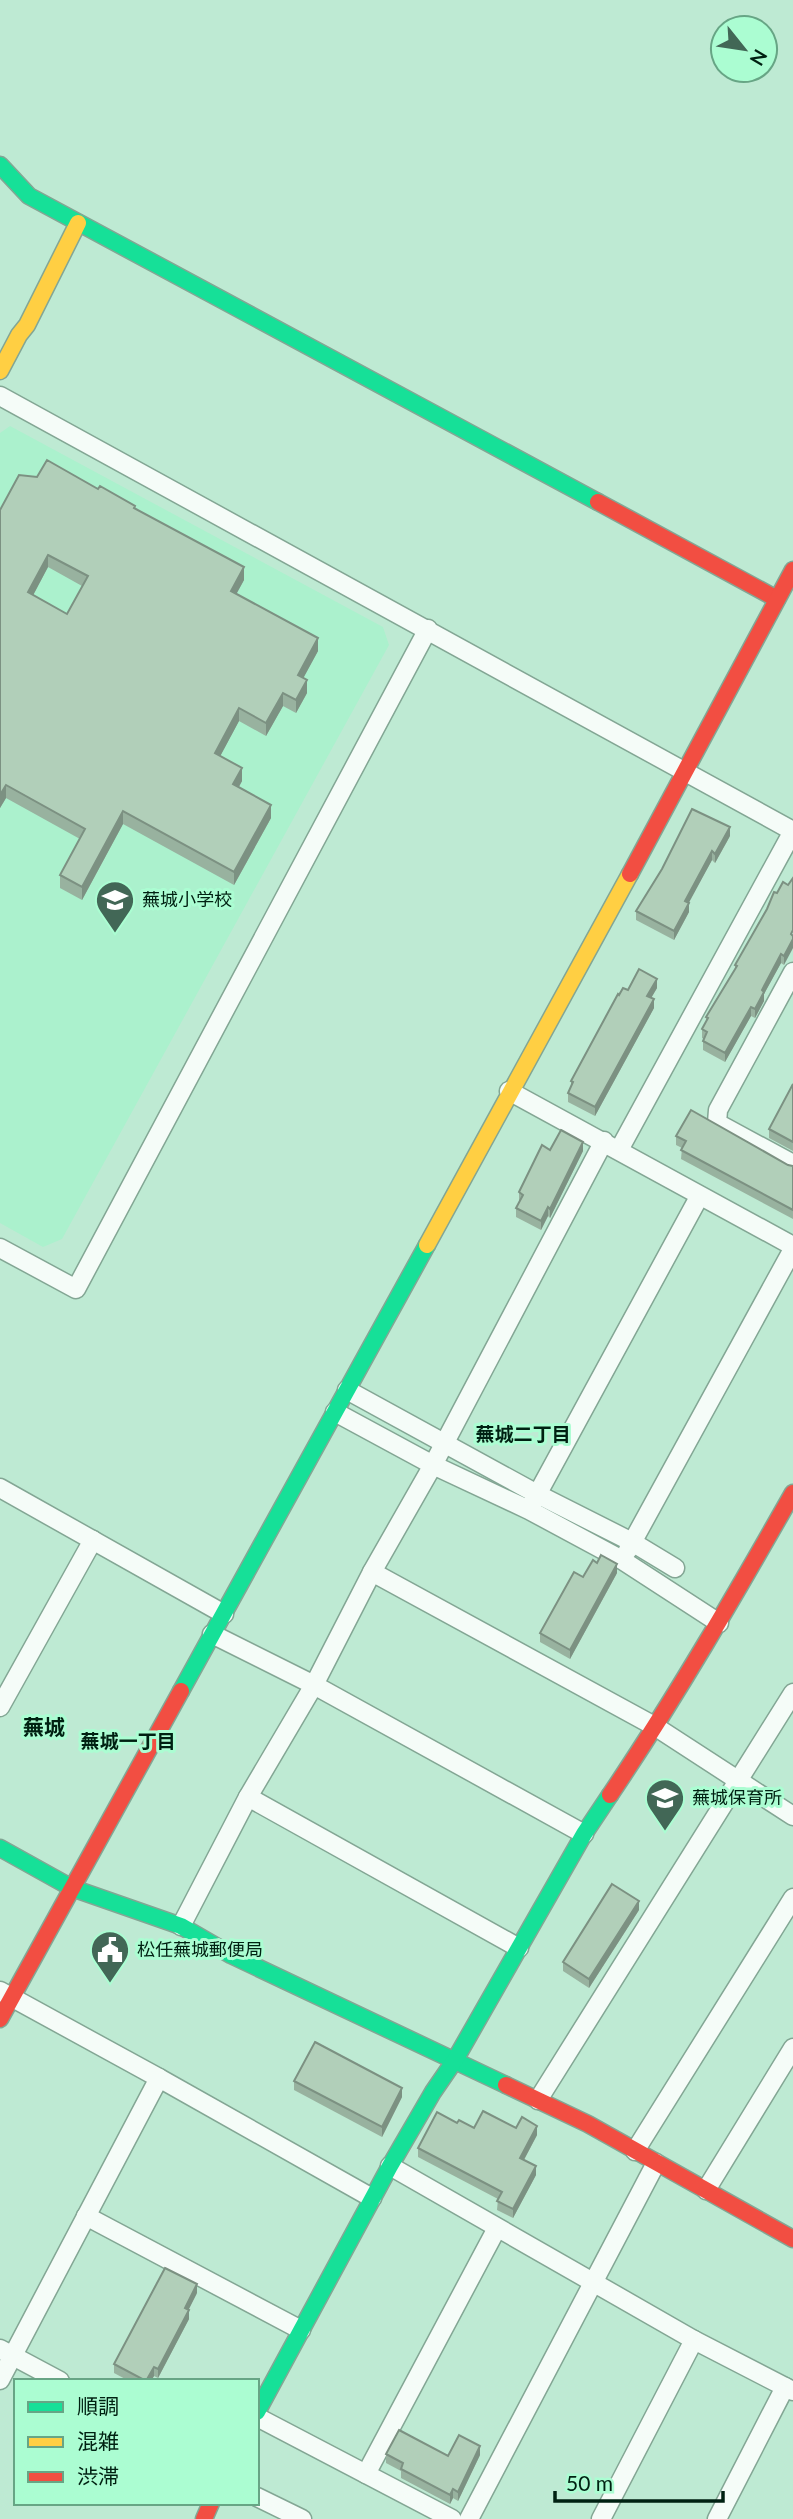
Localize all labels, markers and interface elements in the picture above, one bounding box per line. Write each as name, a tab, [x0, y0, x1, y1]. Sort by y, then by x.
north arrow	[709, 14, 779, 84]
text: N	[746, 46, 773, 70]
school or university icon: 蕪城小学校	[94, 879, 136, 934]
place label: 蕪城小学校	[142, 888, 232, 910]
district label: 蕪城二丁目	[475, 1422, 571, 1445]
district label: 蕪城	[23, 1714, 65, 1739]
district label: 蕪城一丁目	[80, 1729, 176, 1752]
school or university icon: 蕪城保育所	[644, 1777, 686, 1832]
place label: 蕪城保育所	[692, 1786, 782, 1808]
public building icon: 松任蕪城郵便局	[89, 1929, 131, 1984]
place label: 松任蕪城郵便局	[137, 1938, 263, 1960]
legend	[14, 2379, 259, 2505]
text: 順調	[77, 2393, 119, 2418]
text: 混雑	[77, 2428, 119, 2453]
scale bar	[555, 2460, 723, 2504]
text: 渋滞	[77, 2463, 119, 2488]
text: 50 m	[566, 2470, 613, 2495]

